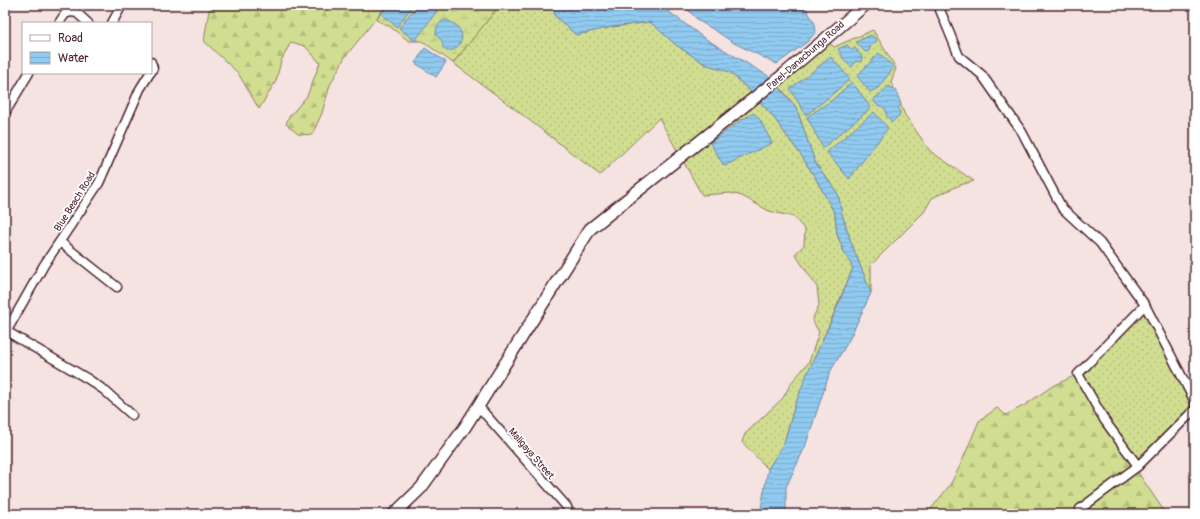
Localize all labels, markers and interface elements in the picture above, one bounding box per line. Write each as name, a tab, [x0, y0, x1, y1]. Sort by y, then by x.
street label: Parel-Danacbunga Road	[764, 19, 847, 93]
legend	[22, 22, 152, 74]
text: Road	[58, 31, 83, 46]
text: Water	[58, 51, 89, 66]
street label: Blue Beach Road	[52, 169, 98, 234]
street label: Maligaya Street	[506, 426, 557, 482]

